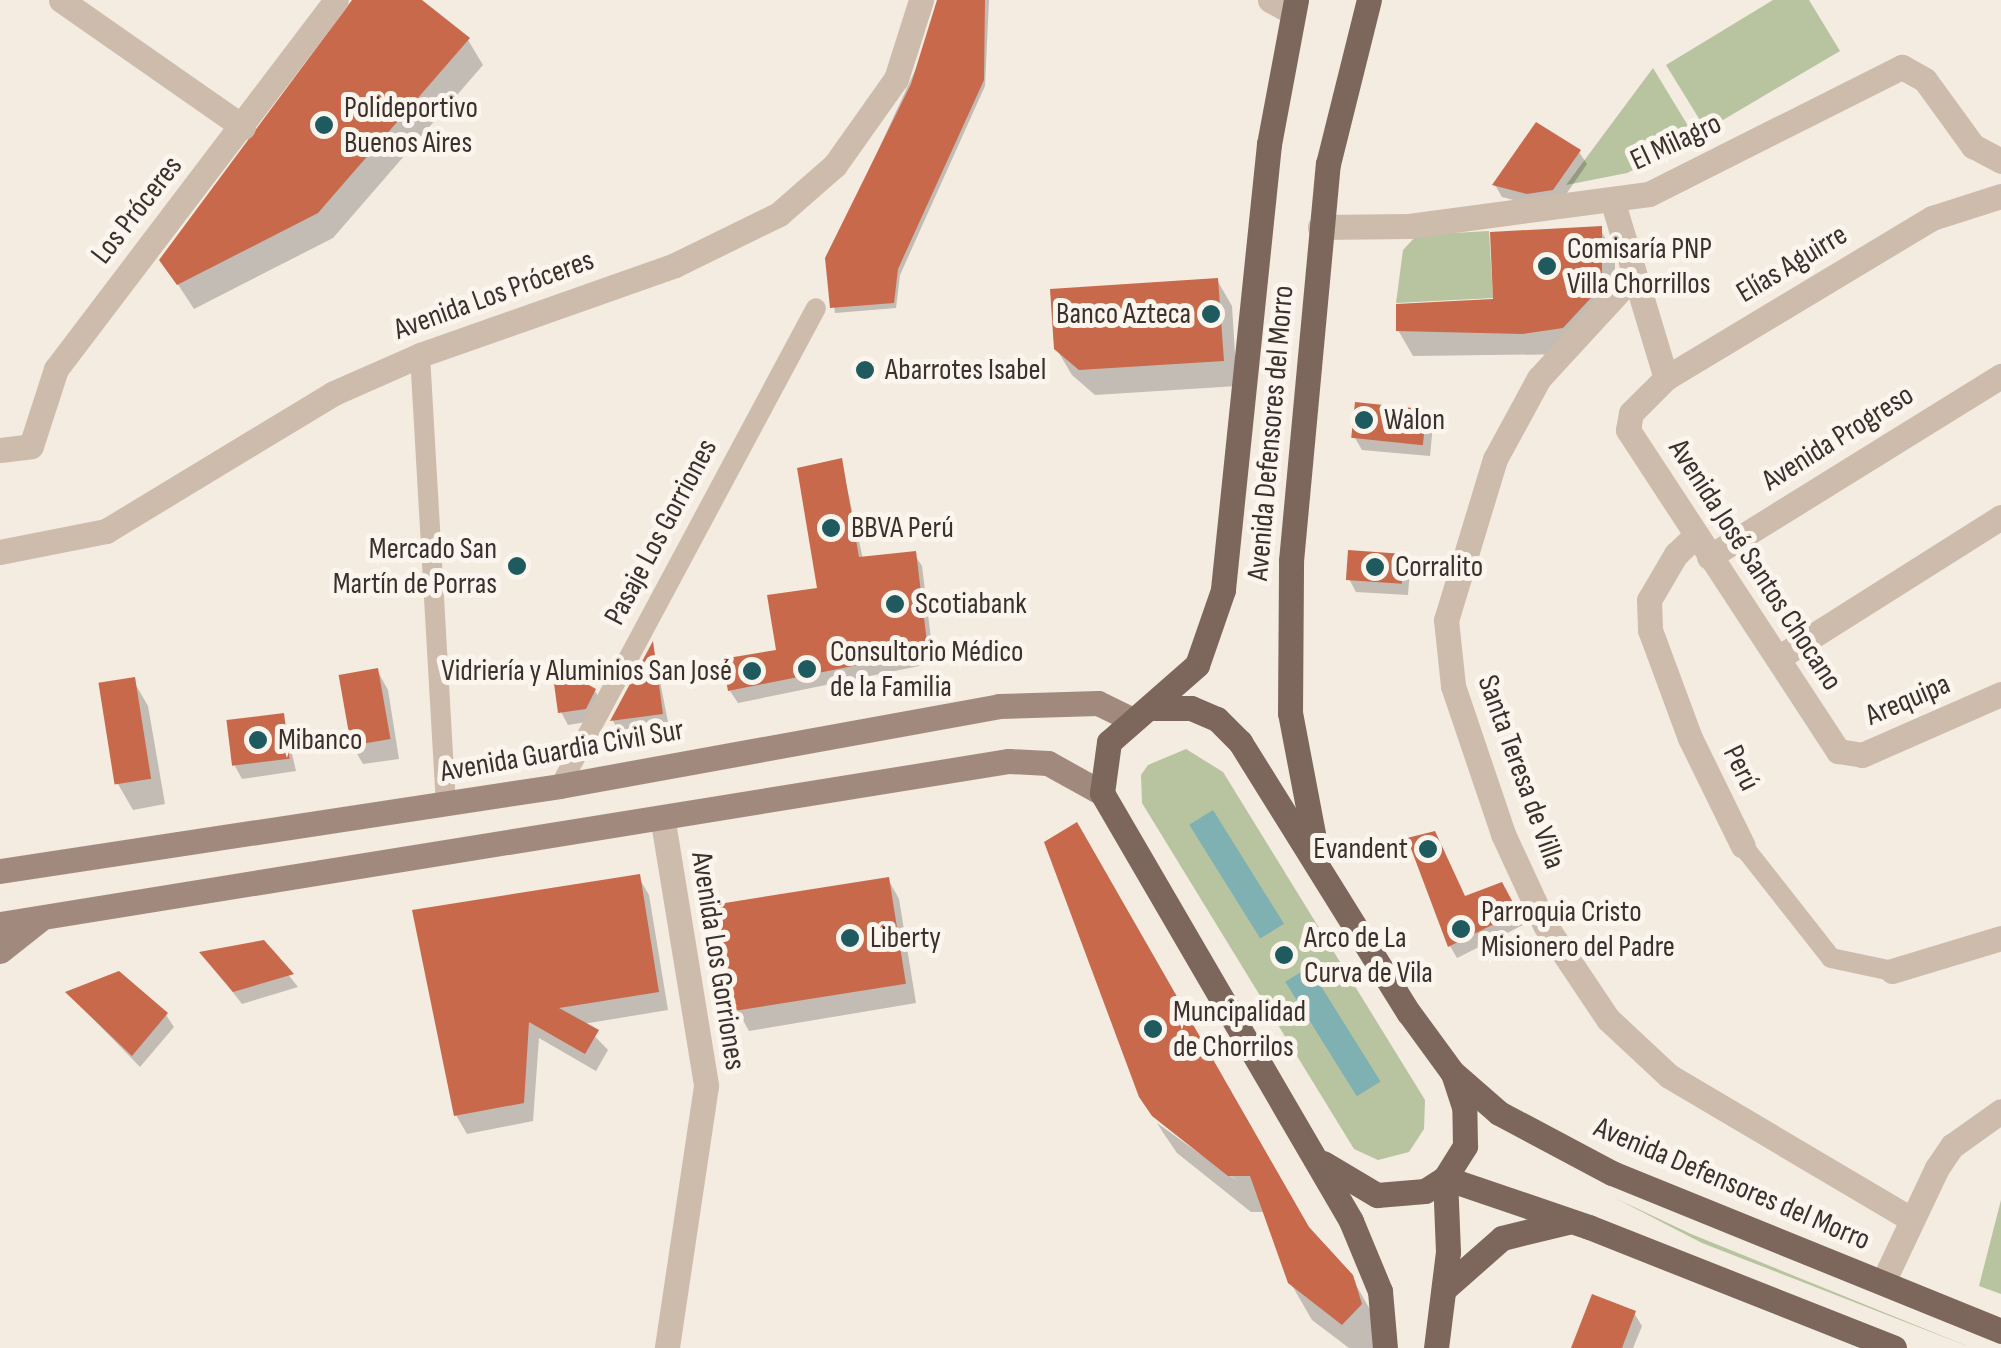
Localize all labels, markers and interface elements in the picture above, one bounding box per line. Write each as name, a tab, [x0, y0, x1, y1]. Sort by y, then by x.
place label: Polideportivo Buenos Aires	[344, 90, 478, 160]
street label: El Milagro	[1625, 105, 1727, 179]
marker: Polideportivo Buenos Aires	[313, 114, 335, 136]
street label: Los Próceres	[84, 149, 190, 271]
street label: Elías Aguirre	[1730, 217, 1854, 311]
place label: Comisaría PNP Villa Chorrillos	[1567, 231, 1712, 302]
street label: Avenida Los Próceres	[389, 242, 599, 348]
marker: Comisaría PNP Villa Chorrillos	[1536, 255, 1558, 277]
street label: Avenida Defensores del Morro	[1240, 284, 1302, 582]
place label: Banco Azteca	[1056, 296, 1191, 332]
marker: Banco Azteca	[1200, 303, 1222, 325]
place label: Abarrotes Isabel	[885, 352, 1046, 388]
marker: Abarrotes Isabel	[854, 359, 876, 381]
street label: Avenida Progreso	[1756, 377, 1920, 499]
place label: Walon	[1384, 402, 1445, 438]
marker: Walon	[1353, 409, 1375, 431]
street label: Pasaje Los Gorriones	[597, 433, 725, 631]
street label: Avenida José Santos Chocano	[1660, 433, 1850, 697]
place label: BBVA Perú	[851, 510, 954, 546]
marker: BBVA Perú	[820, 517, 842, 539]
place label: Mercado San Martín de Porras	[333, 531, 497, 602]
place label: Corralito	[1395, 549, 1483, 585]
marker: Mercado San Martín de Porras	[506, 555, 528, 577]
marker: Corralito	[1364, 556, 1386, 578]
place label: Scotiabank	[915, 586, 1027, 622]
marker: Scotiabank	[884, 593, 906, 615]
place label: Consultorio Médico de la Familia	[830, 634, 1024, 704]
place label: Vidriería y Aluminios San José	[441, 653, 732, 689]
marker: Consultorio Médico de la Familia	[794, 656, 820, 682]
marker: Vidriería y Aluminios San José	[741, 660, 763, 682]
street label: Arequipa	[1860, 666, 1956, 734]
street label: Santa Teresa de Villa	[1469, 670, 1573, 874]
street label: Avenida Guardia Civil Sur	[438, 712, 686, 790]
place label: Mibanco	[278, 722, 363, 758]
marker: Mibanco	[247, 729, 269, 751]
street label: Perú	[1715, 739, 1767, 797]
place label: Evandent	[1313, 831, 1408, 867]
marker: Evandent	[1417, 838, 1439, 860]
street label: Avenida Los Gorriones	[683, 849, 753, 1073]
place label: Parroquia Cristo Misionero del Padre	[1481, 894, 1675, 964]
marker: Parroquia Cristo Misionero del Padre	[1450, 918, 1472, 940]
place label: Liberty	[870, 920, 941, 956]
place label: Arco de La Curva de Vila	[1304, 920, 1433, 990]
marker: Liberty	[839, 927, 861, 949]
marker: Arco de La Curva de Vila	[1273, 944, 1295, 966]
place label: Muncipalidad de Chorrilos	[1173, 994, 1306, 1064]
marker: Muncipalidad de Chorrilos	[1142, 1018, 1164, 1040]
street label: Avenida Defensores del Morro	[1589, 1110, 1875, 1258]

